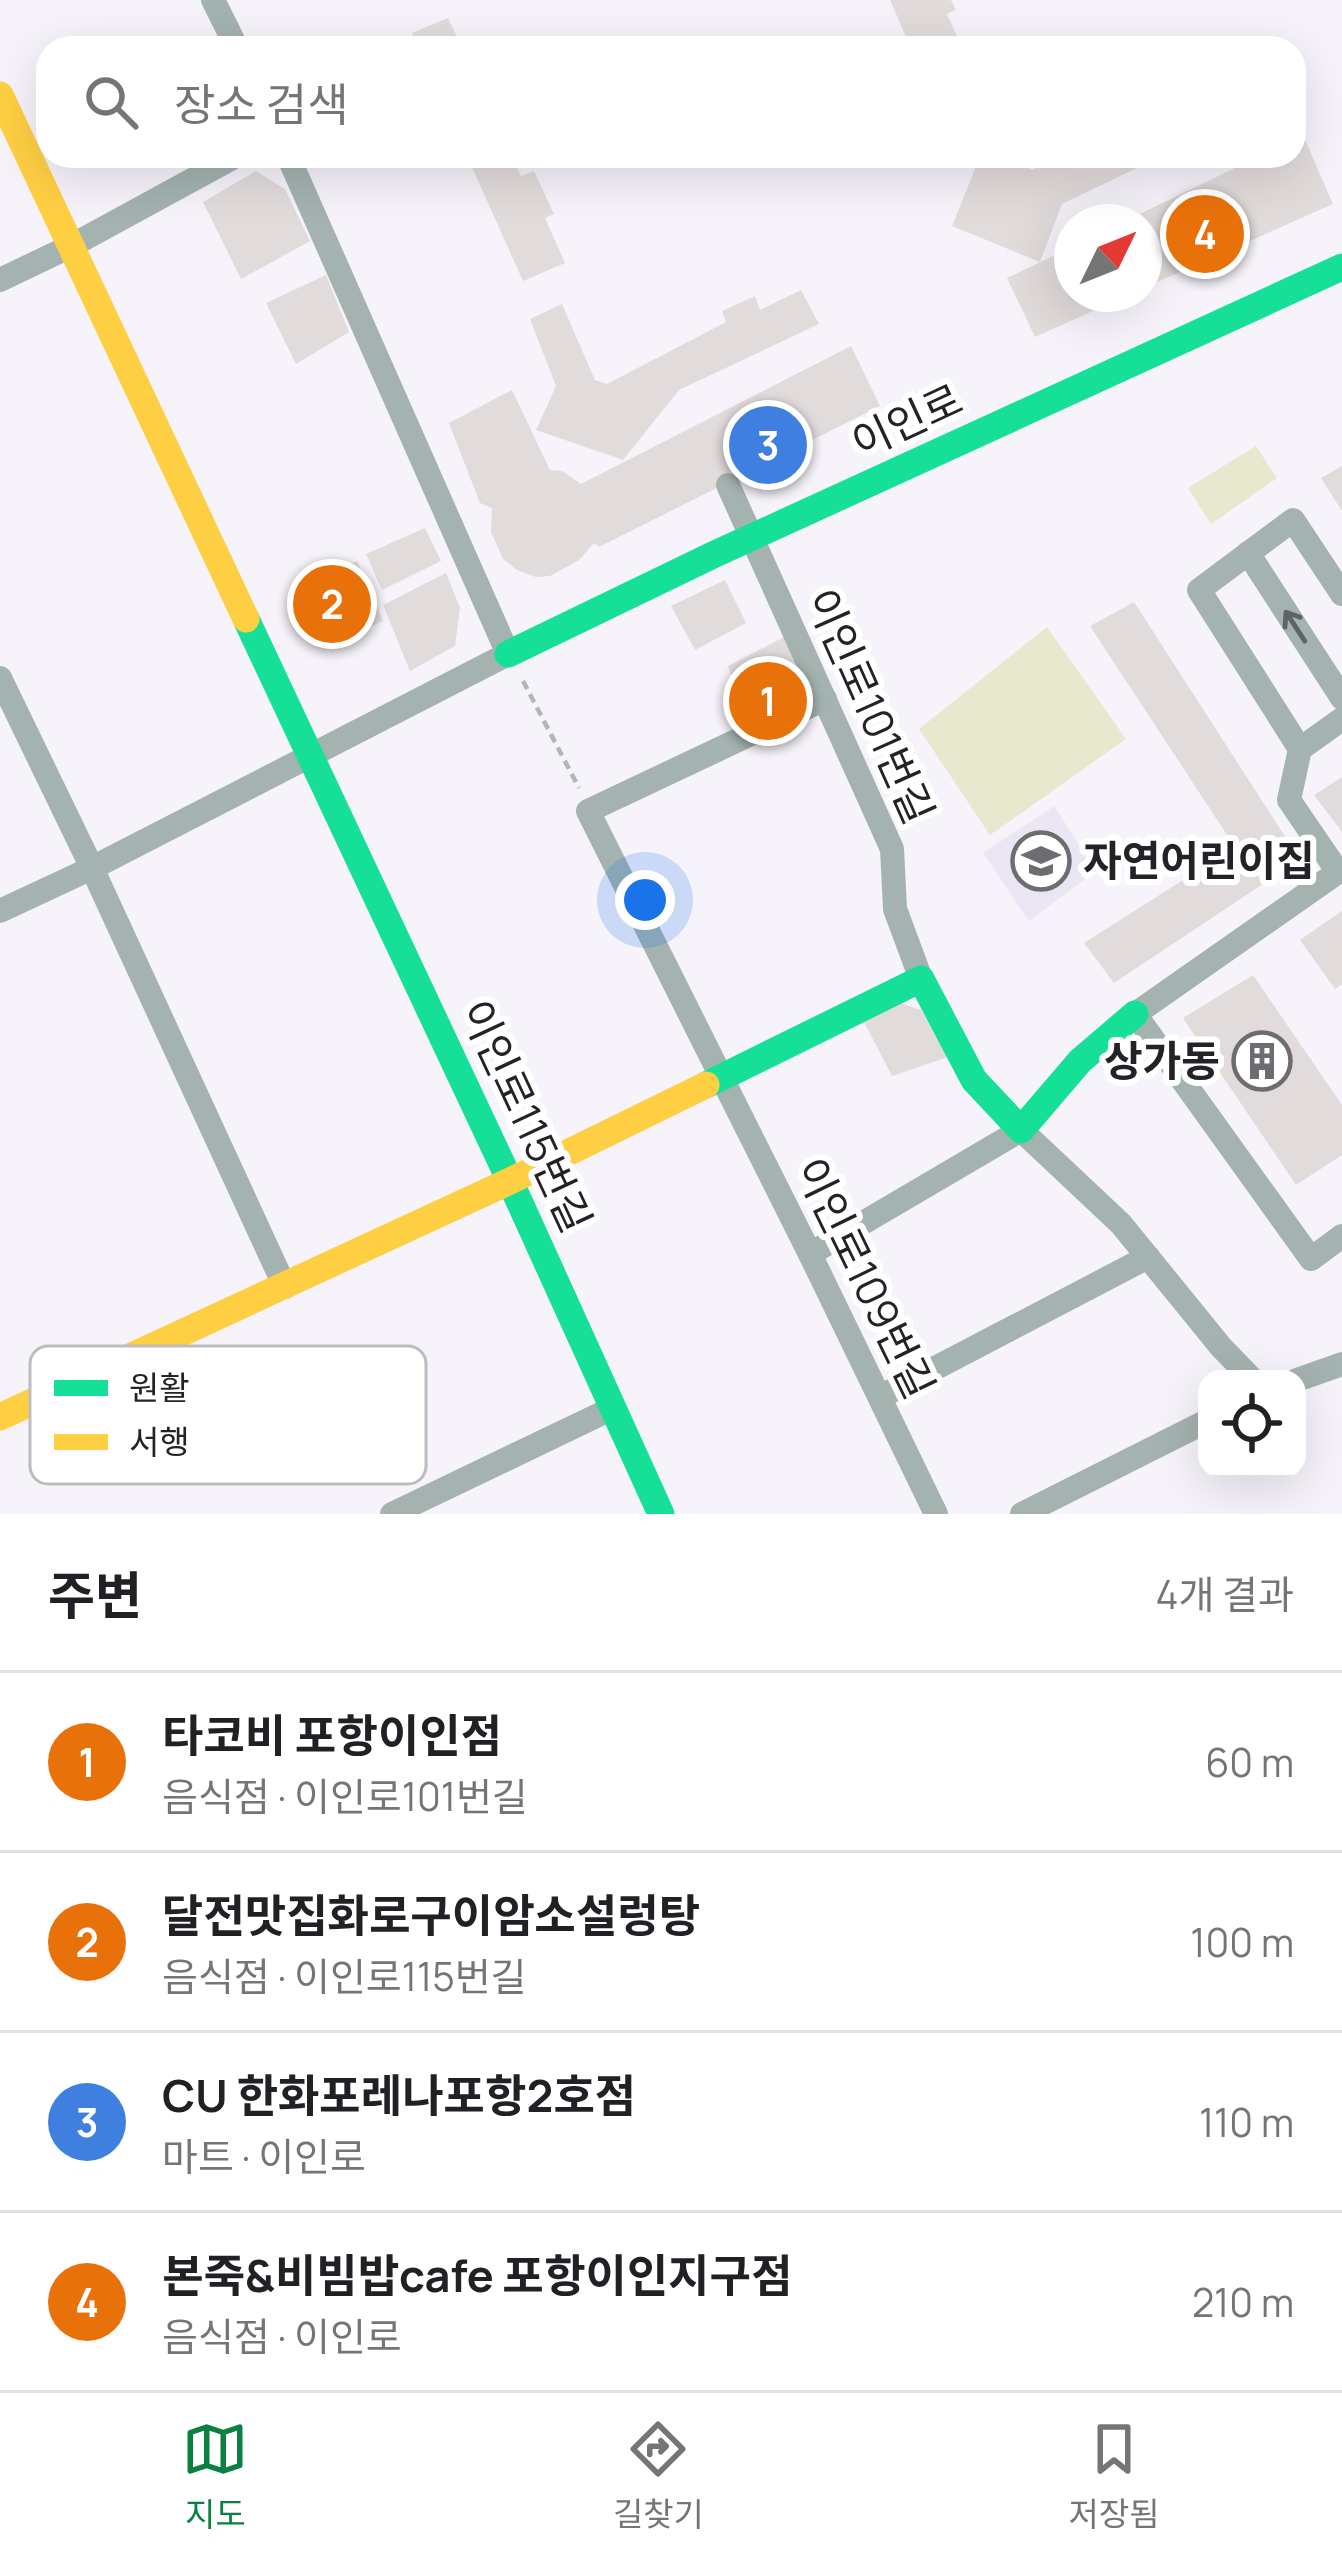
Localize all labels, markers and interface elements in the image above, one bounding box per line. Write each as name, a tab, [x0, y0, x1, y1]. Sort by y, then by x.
search box	[36, 36, 1306, 168]
icon: search	[78, 69, 144, 135]
text: 장소 검색	[174, 73, 349, 135]
pin: 4	[1166, 189, 1244, 279]
north arrow	[1054, 204, 1162, 312]
street label: 이인로	[842, 369, 971, 471]
pin: 3	[729, 400, 807, 490]
pin: 2	[293, 559, 371, 649]
street label: 이인로101번길	[793, 579, 949, 832]
one-way arrow	[1283, 609, 1307, 643]
pin: 1	[729, 656, 807, 746]
school or university icon: 자연어린이집	[1010, 830, 1072, 892]
place label: 자연어린이집	[1083, 831, 1315, 889]
your location	[615, 870, 675, 930]
street label: 이인로115번길	[448, 990, 606, 1241]
building icon: 상가동	[1231, 1030, 1293, 1092]
place label: 상가동	[1104, 1031, 1220, 1089]
street label: 이인로109번길	[783, 1147, 949, 1408]
legend	[30, 1346, 426, 1484]
text: 원활	[129, 1365, 190, 1410]
map controls	[1198, 1370, 1306, 1478]
button: locate	[1198, 1370, 1306, 1478]
text: 서행	[129, 1419, 190, 1464]
text: 주변	[48, 1560, 142, 1629]
text: 4개 결과	[1156, 1567, 1294, 1621]
text: 타코비 포항이인점	[162, 1704, 502, 1766]
text: 1	[78, 1735, 96, 1789]
text: 60 m	[1205, 1735, 1294, 1789]
text: 음식점 · 이인로101번길	[162, 1769, 528, 1823]
text: 달전맛집화로구이암소설렁탕	[162, 1884, 700, 1946]
text: 2	[75, 1915, 99, 1969]
text: 100 m	[1190, 1915, 1294, 1969]
text: 음식점 · 이인로115번길	[162, 1949, 526, 2003]
text: CU 한화포레나포항2호점	[162, 2064, 636, 2126]
text: 3	[76, 2095, 98, 2149]
text: 110 m	[1199, 2095, 1294, 2149]
text: 마트 · 이인로	[162, 2129, 366, 2183]
text: 본죽&비빔밥cafe 포항이인지구점	[162, 2244, 793, 2306]
text: 4	[75, 2275, 99, 2329]
text: 210 m	[1192, 2275, 1294, 2329]
text: 음식점 · 이인로	[162, 2309, 402, 2363]
tab: 지도	[182, 2416, 248, 2536]
tab: 길찾기	[613, 2416, 704, 2536]
tab: 저장됨	[1069, 2416, 1160, 2536]

